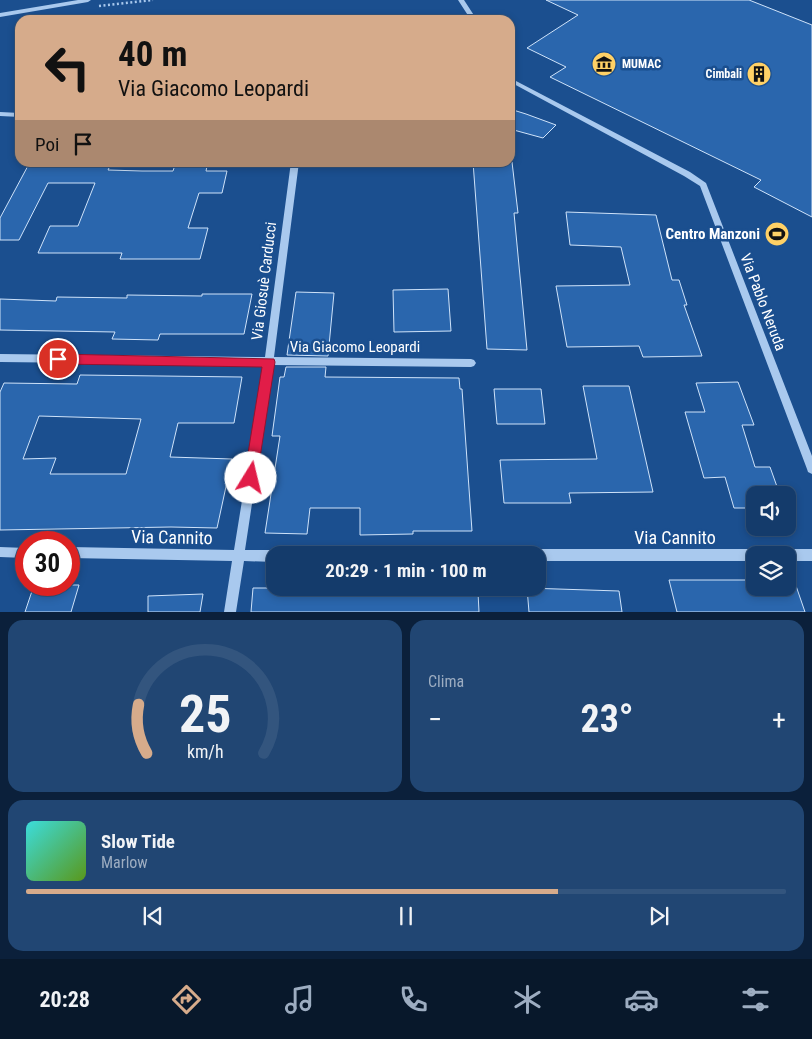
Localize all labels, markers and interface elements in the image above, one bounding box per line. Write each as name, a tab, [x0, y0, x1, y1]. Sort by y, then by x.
text: 40 m	[118, 34, 187, 75]
icon: left	[35, 35, 100, 100]
museum icon: MUMAC	[591, 51, 617, 77]
place label: MUMAC	[622, 57, 661, 71]
building icon: Cimbali	[746, 61, 772, 87]
place label: Cimbali	[706, 67, 742, 81]
text: Via Giacomo Leopardi	[118, 76, 309, 101]
icon: arrive	[69, 130, 97, 158]
text: Poi	[35, 133, 59, 156]
street label: Via Giosuè Carducci	[248, 221, 280, 341]
sports icon: Centro Manzoni	[764, 221, 790, 247]
place label: Centro Manzoni	[666, 225, 760, 243]
street label: Via Pablo Neruda	[736, 251, 790, 353]
pin	[37, 338, 79, 380]
street label: Via Giacomo Leopardi	[290, 338, 420, 356]
icon: arrive	[44, 345, 72, 373]
position arrow	[224, 451, 276, 503]
map controls	[746, 486, 796, 596]
button: sound	[746, 486, 796, 536]
street label: Via Cannito	[131, 526, 213, 548]
street label: Via Cannito	[634, 527, 716, 548]
speed limit sign: 30	[15, 531, 80, 596]
button: layers	[746, 546, 796, 596]
text: 20:29 · 1 min · 100 m	[325, 559, 487, 582]
text: Clima	[428, 672, 464, 691]
text: 25	[179, 684, 231, 745]
text: 23°	[580, 697, 634, 741]
text: −	[428, 703, 442, 736]
text: +	[772, 703, 786, 736]
text: km/h	[187, 741, 223, 762]
text: Slow Tide	[101, 830, 175, 853]
text: Marlow	[101, 853, 148, 872]
icon: previous	[139, 902, 167, 930]
icon: pause	[392, 902, 420, 930]
icon: next	[645, 902, 673, 930]
icon: directions	[169, 982, 204, 1017]
icon: music	[282, 982, 317, 1017]
icon: phone	[396, 982, 431, 1017]
icon: climate	[510, 982, 545, 1017]
icon: car	[624, 982, 659, 1017]
icon: filters	[738, 982, 773, 1017]
text: 20:28	[39, 987, 90, 1012]

